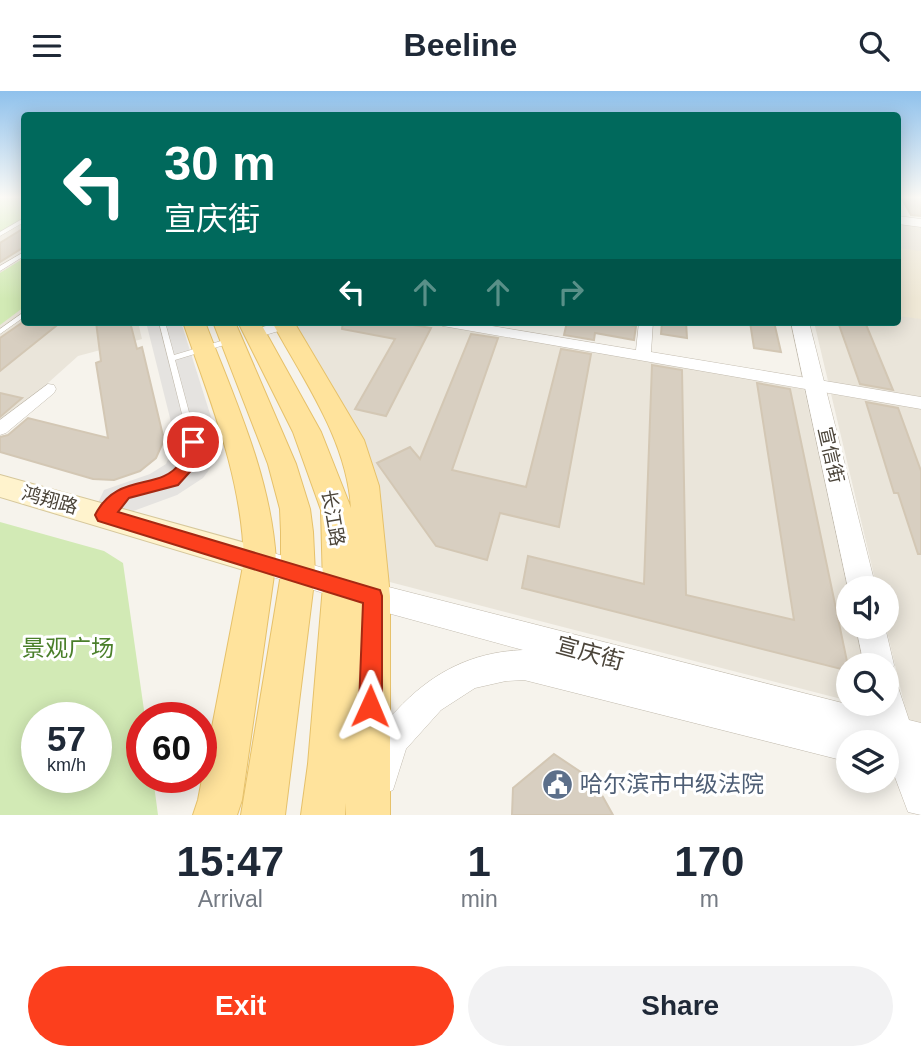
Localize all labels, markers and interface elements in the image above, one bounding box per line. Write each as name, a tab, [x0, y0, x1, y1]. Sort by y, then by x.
icon: menu	[28, 27, 66, 65]
text: Beeline	[404, 27, 517, 63]
icon: search	[855, 27, 893, 65]
text: 30 m	[164, 136, 276, 190]
icon: left	[49, 140, 140, 231]
text: 宣庆街	[164, 201, 260, 237]
icon: left	[333, 273, 371, 311]
icon: ahead	[406, 273, 444, 311]
icon: ahead	[479, 273, 517, 311]
icon: right	[552, 273, 590, 311]
pin	[163, 412, 223, 472]
icon: arrive	[174, 423, 212, 461]
street label: 宣信街	[814, 425, 848, 485]
street label: 鸿翔路	[20, 482, 80, 518]
street label: 长江路	[318, 488, 348, 548]
map controls	[836, 576, 899, 793]
button: sound	[836, 576, 899, 639]
street label: 宣庆街	[553, 632, 627, 674]
park label: 景观广场	[22, 635, 114, 661]
button: search	[836, 653, 899, 716]
position arrow	[333, 669, 407, 743]
speed limit sign: 60	[126, 702, 217, 793]
text: 57	[47, 719, 86, 758]
button: layers	[836, 730, 899, 793]
text: km/h	[47, 755, 86, 775]
public building icon: 哈尔滨市中级法院	[540, 767, 574, 801]
place label: 哈尔滨市中级法院	[580, 771, 764, 797]
text: 15:47	[177, 838, 284, 885]
text: 1	[467, 838, 491, 885]
text: 170	[674, 838, 744, 885]
text: Arrival	[198, 886, 263, 912]
text: min	[461, 886, 498, 912]
text: m	[700, 886, 719, 912]
button: Exit	[28, 966, 454, 1046]
button: Share	[468, 966, 893, 1046]

